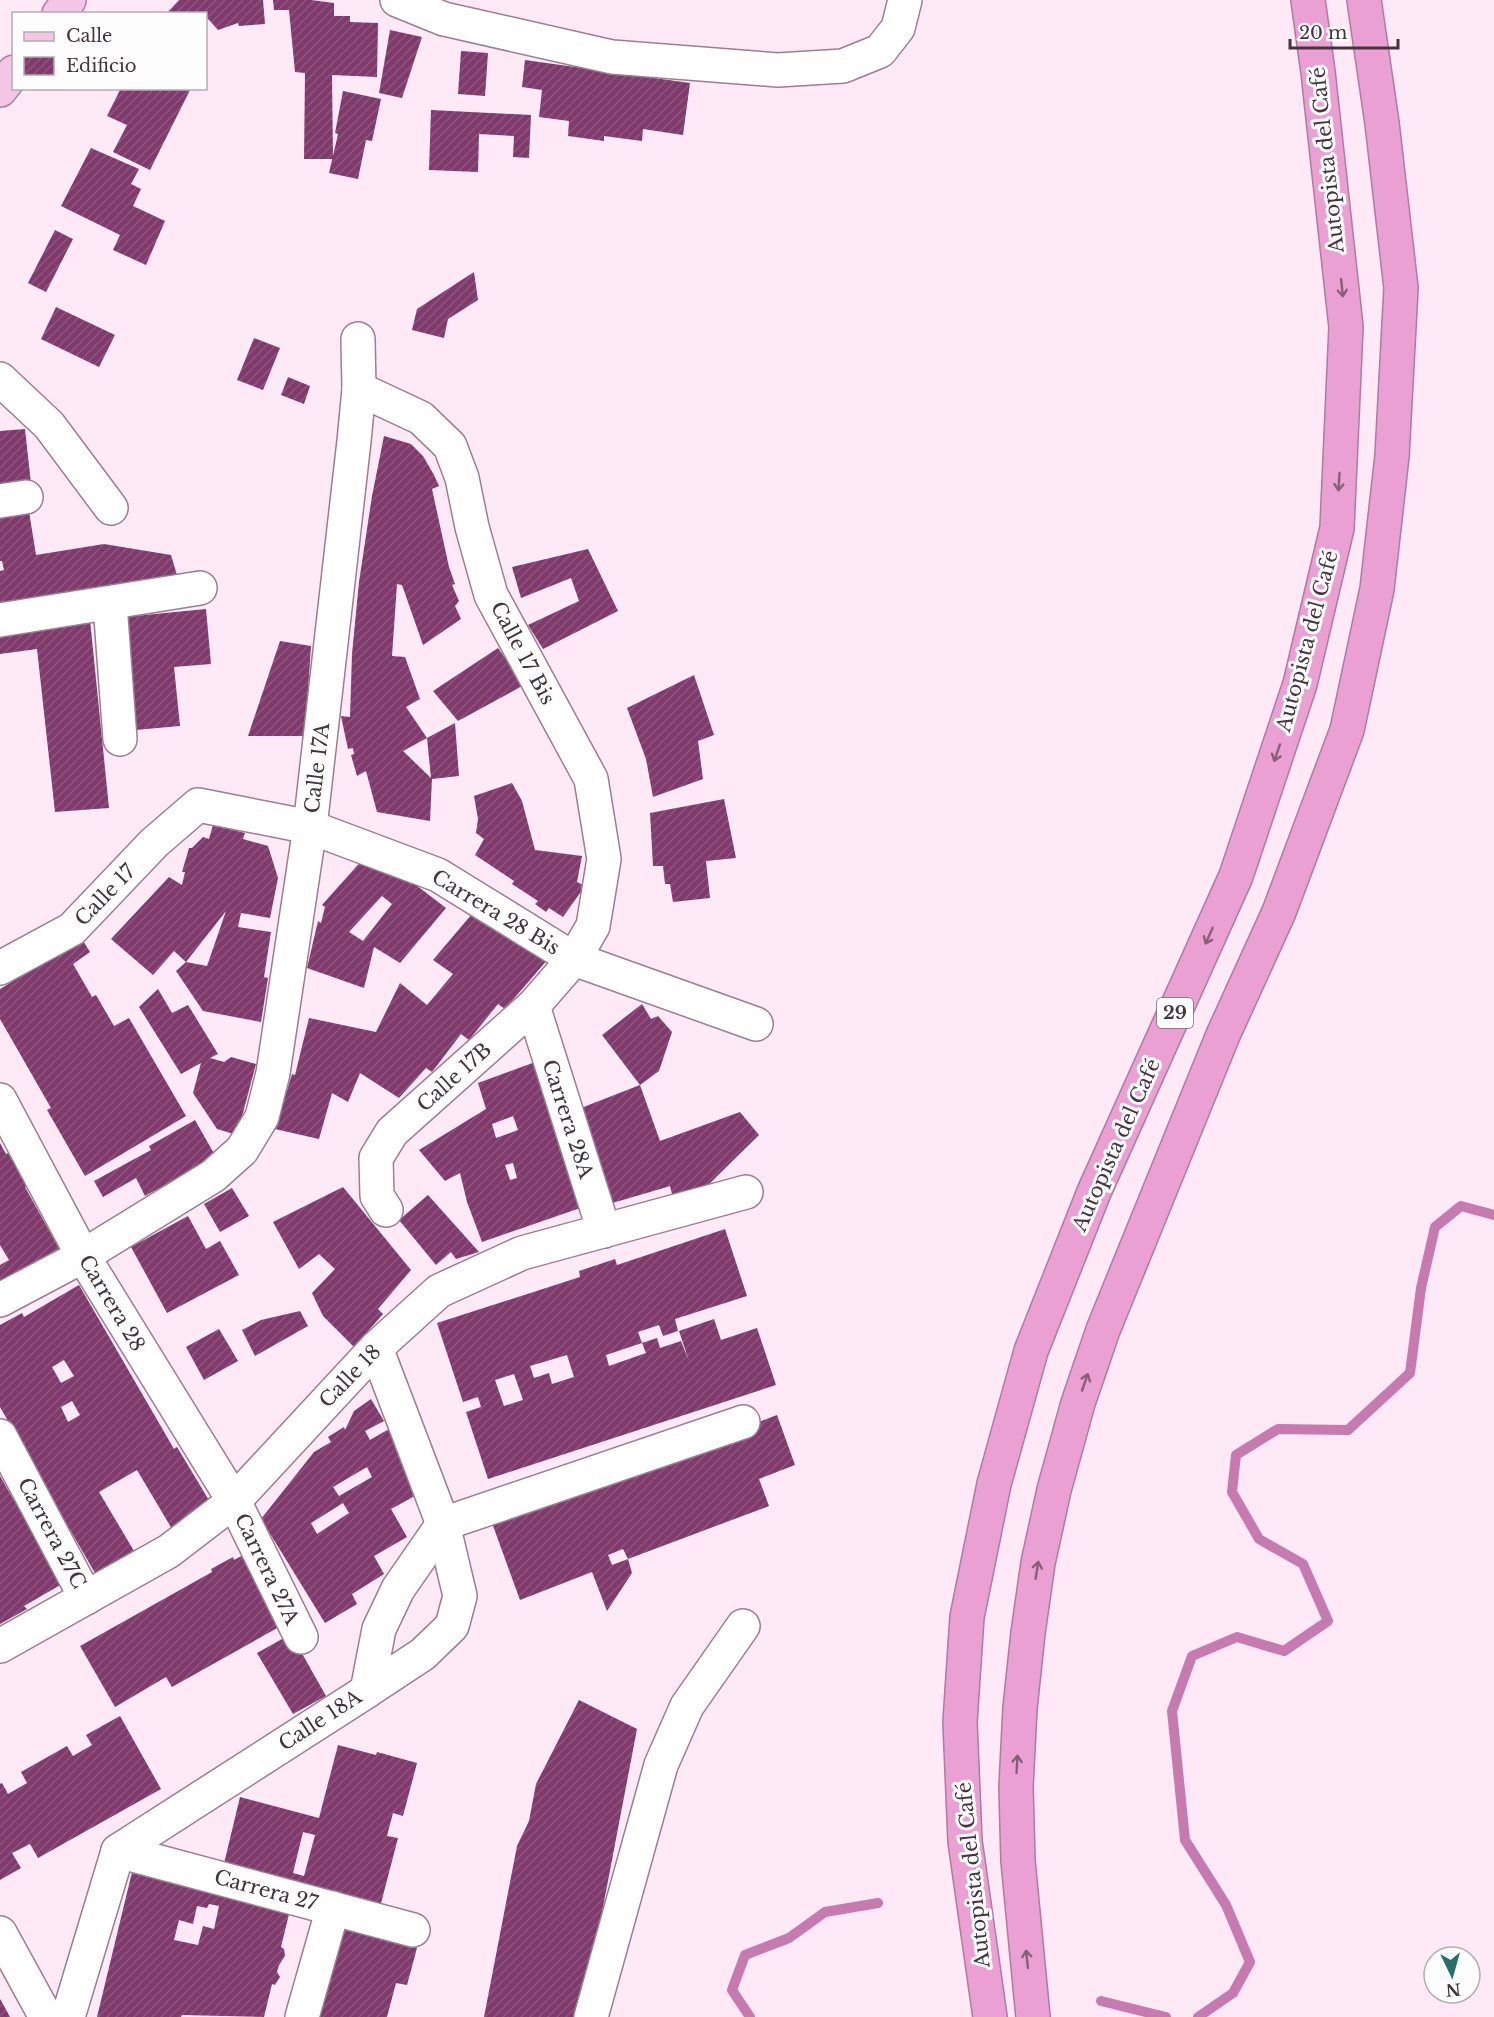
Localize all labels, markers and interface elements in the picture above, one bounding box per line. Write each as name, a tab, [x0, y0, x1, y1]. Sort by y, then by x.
legend	[12, 12, 207, 90]
scale bar	[1290, 12, 1398, 50]
text: 20 m	[1299, 22, 1347, 44]
text: Calle	[66, 25, 112, 47]
text: Edificio	[66, 55, 137, 77]
street label: Autopista del Café	[1305, 66, 1349, 255]
one-way arrow	[1336, 277, 1347, 297]
one-way arrow	[1333, 472, 1344, 492]
street label: Autopista del Café	[1271, 548, 1343, 735]
street label: Calle 17 Bis	[486, 597, 560, 709]
street label: Calle 17A	[300, 721, 335, 815]
one-way arrow	[1271, 743, 1282, 762]
street label: Calle 17	[70, 859, 141, 931]
street label: Carrera 28 Bis	[428, 864, 564, 960]
one-way arrow	[1203, 926, 1214, 944]
road number: 29	[1157, 998, 1193, 1028]
street label: Calle 17B	[412, 1037, 496, 1117]
street label: Autopista del Café	[1067, 1055, 1165, 1236]
street label: Carrera 28A	[538, 1057, 599, 1182]
street label: Carrera 28	[74, 1251, 150, 1355]
street label: Calle 18	[314, 1339, 386, 1413]
one-way arrow	[1081, 1373, 1092, 1392]
street label: Carrera 27C	[13, 1474, 91, 1592]
street label: Carrera 27A	[230, 1510, 304, 1629]
one-way arrow	[1031, 1561, 1042, 1581]
street label: Calle 18A	[274, 1684, 366, 1756]
one-way arrow	[1012, 1755, 1023, 1775]
street label: Autopista del Café	[951, 1781, 995, 1970]
street label: Carrera 27	[212, 1865, 321, 1916]
north arrow	[1422, 1945, 1482, 2005]
one-way arrow	[1021, 1949, 1032, 1969]
text: N	[1445, 1979, 1462, 2001]

